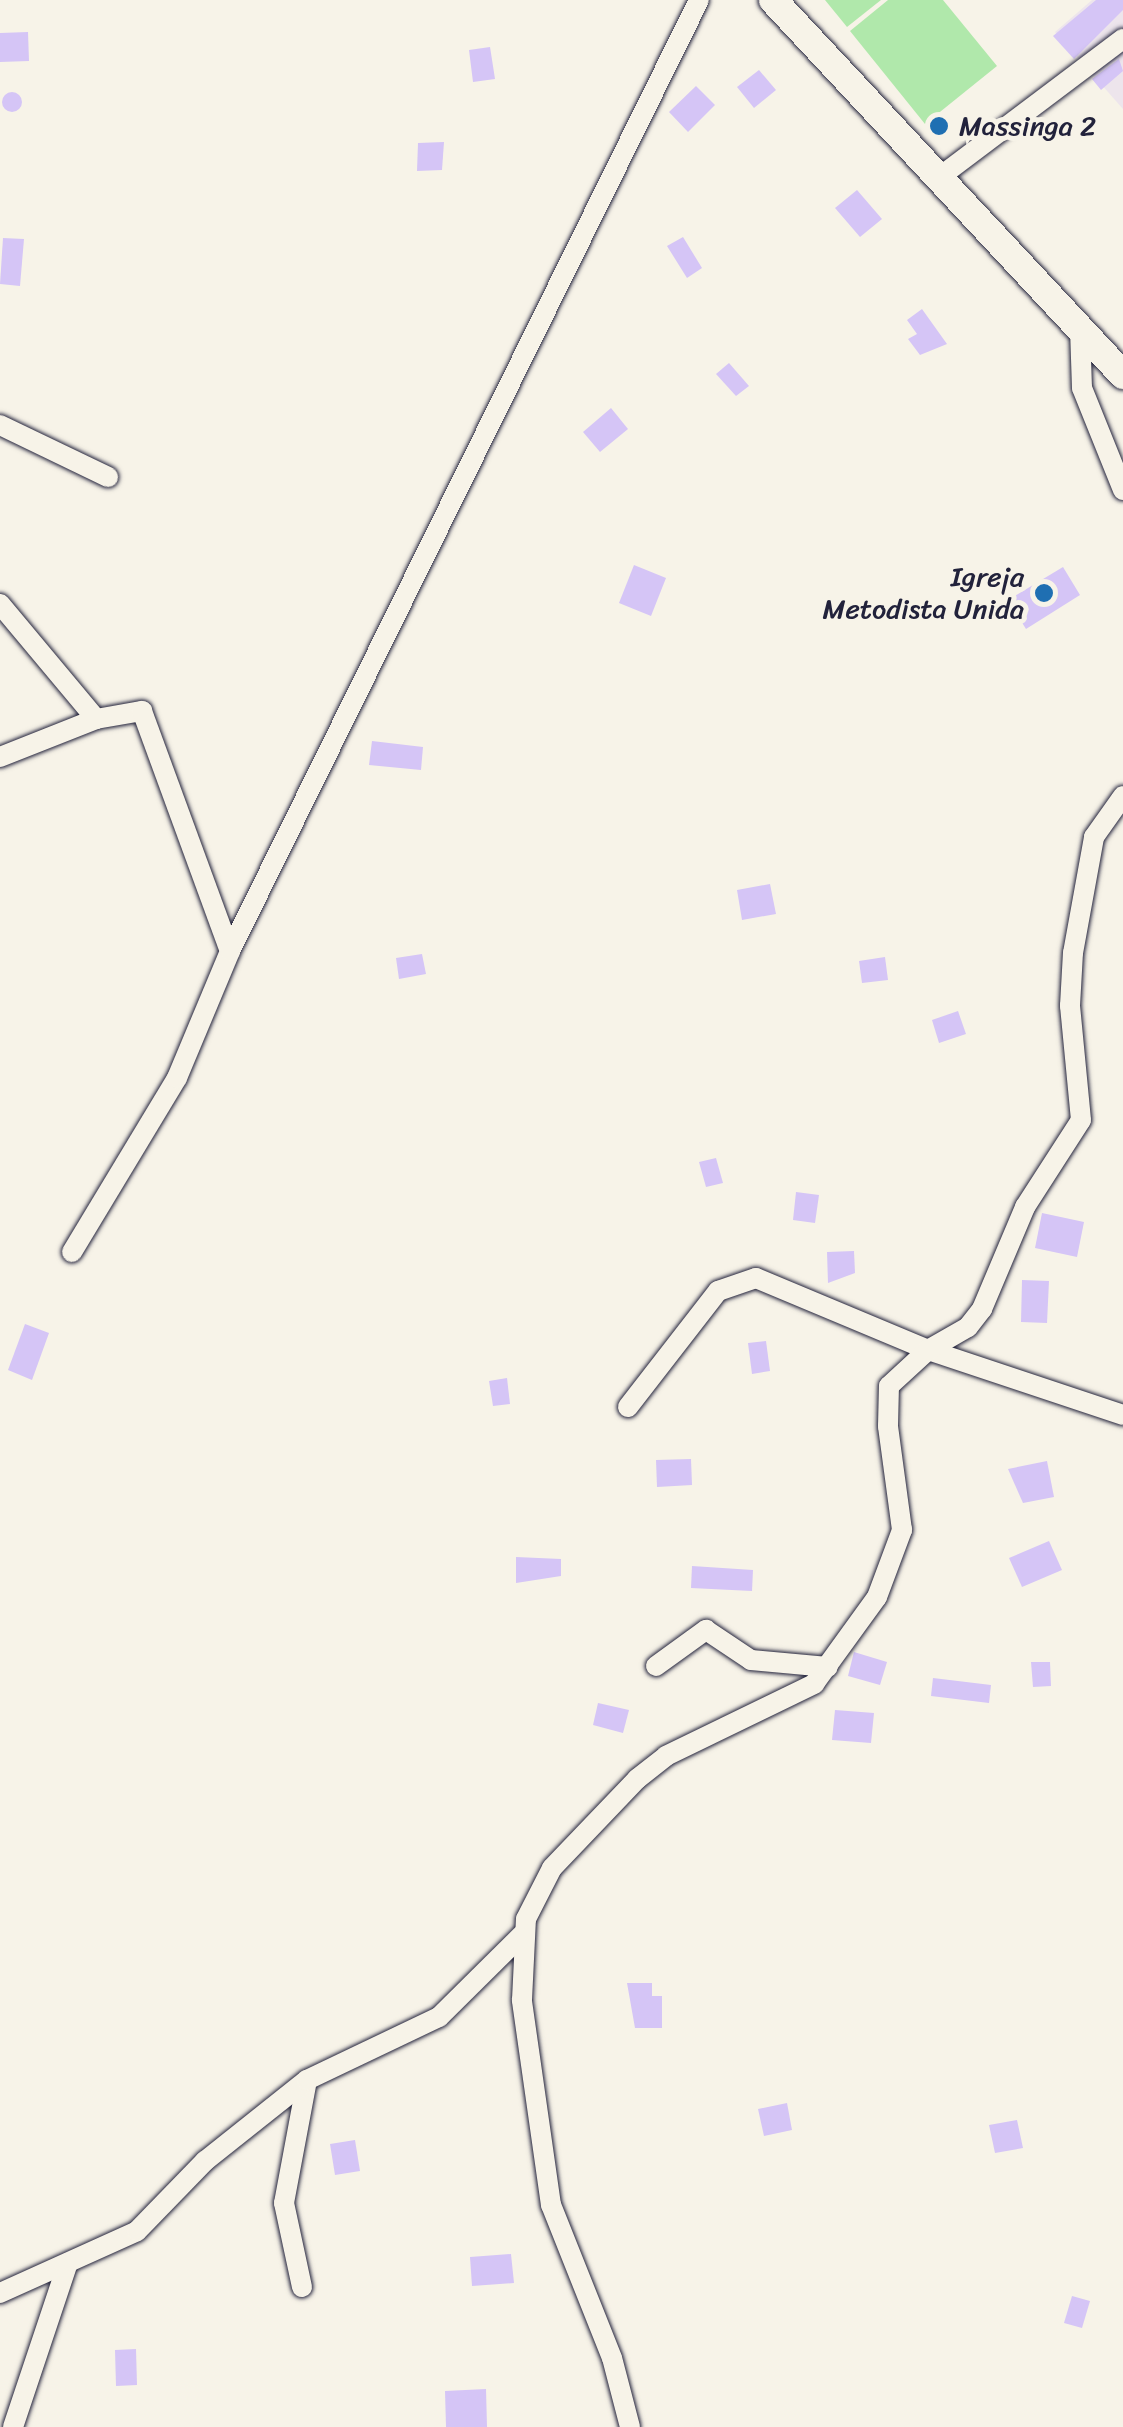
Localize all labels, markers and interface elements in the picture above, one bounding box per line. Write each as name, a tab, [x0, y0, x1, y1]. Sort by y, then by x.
place label: Massinga 2	[959, 109, 1096, 143]
marker: Massinga 2	[928, 115, 950, 137]
place label: Igreja Metodista Unida	[823, 560, 1024, 626]
marker: Igreja Metodista Unida	[1033, 582, 1055, 604]

